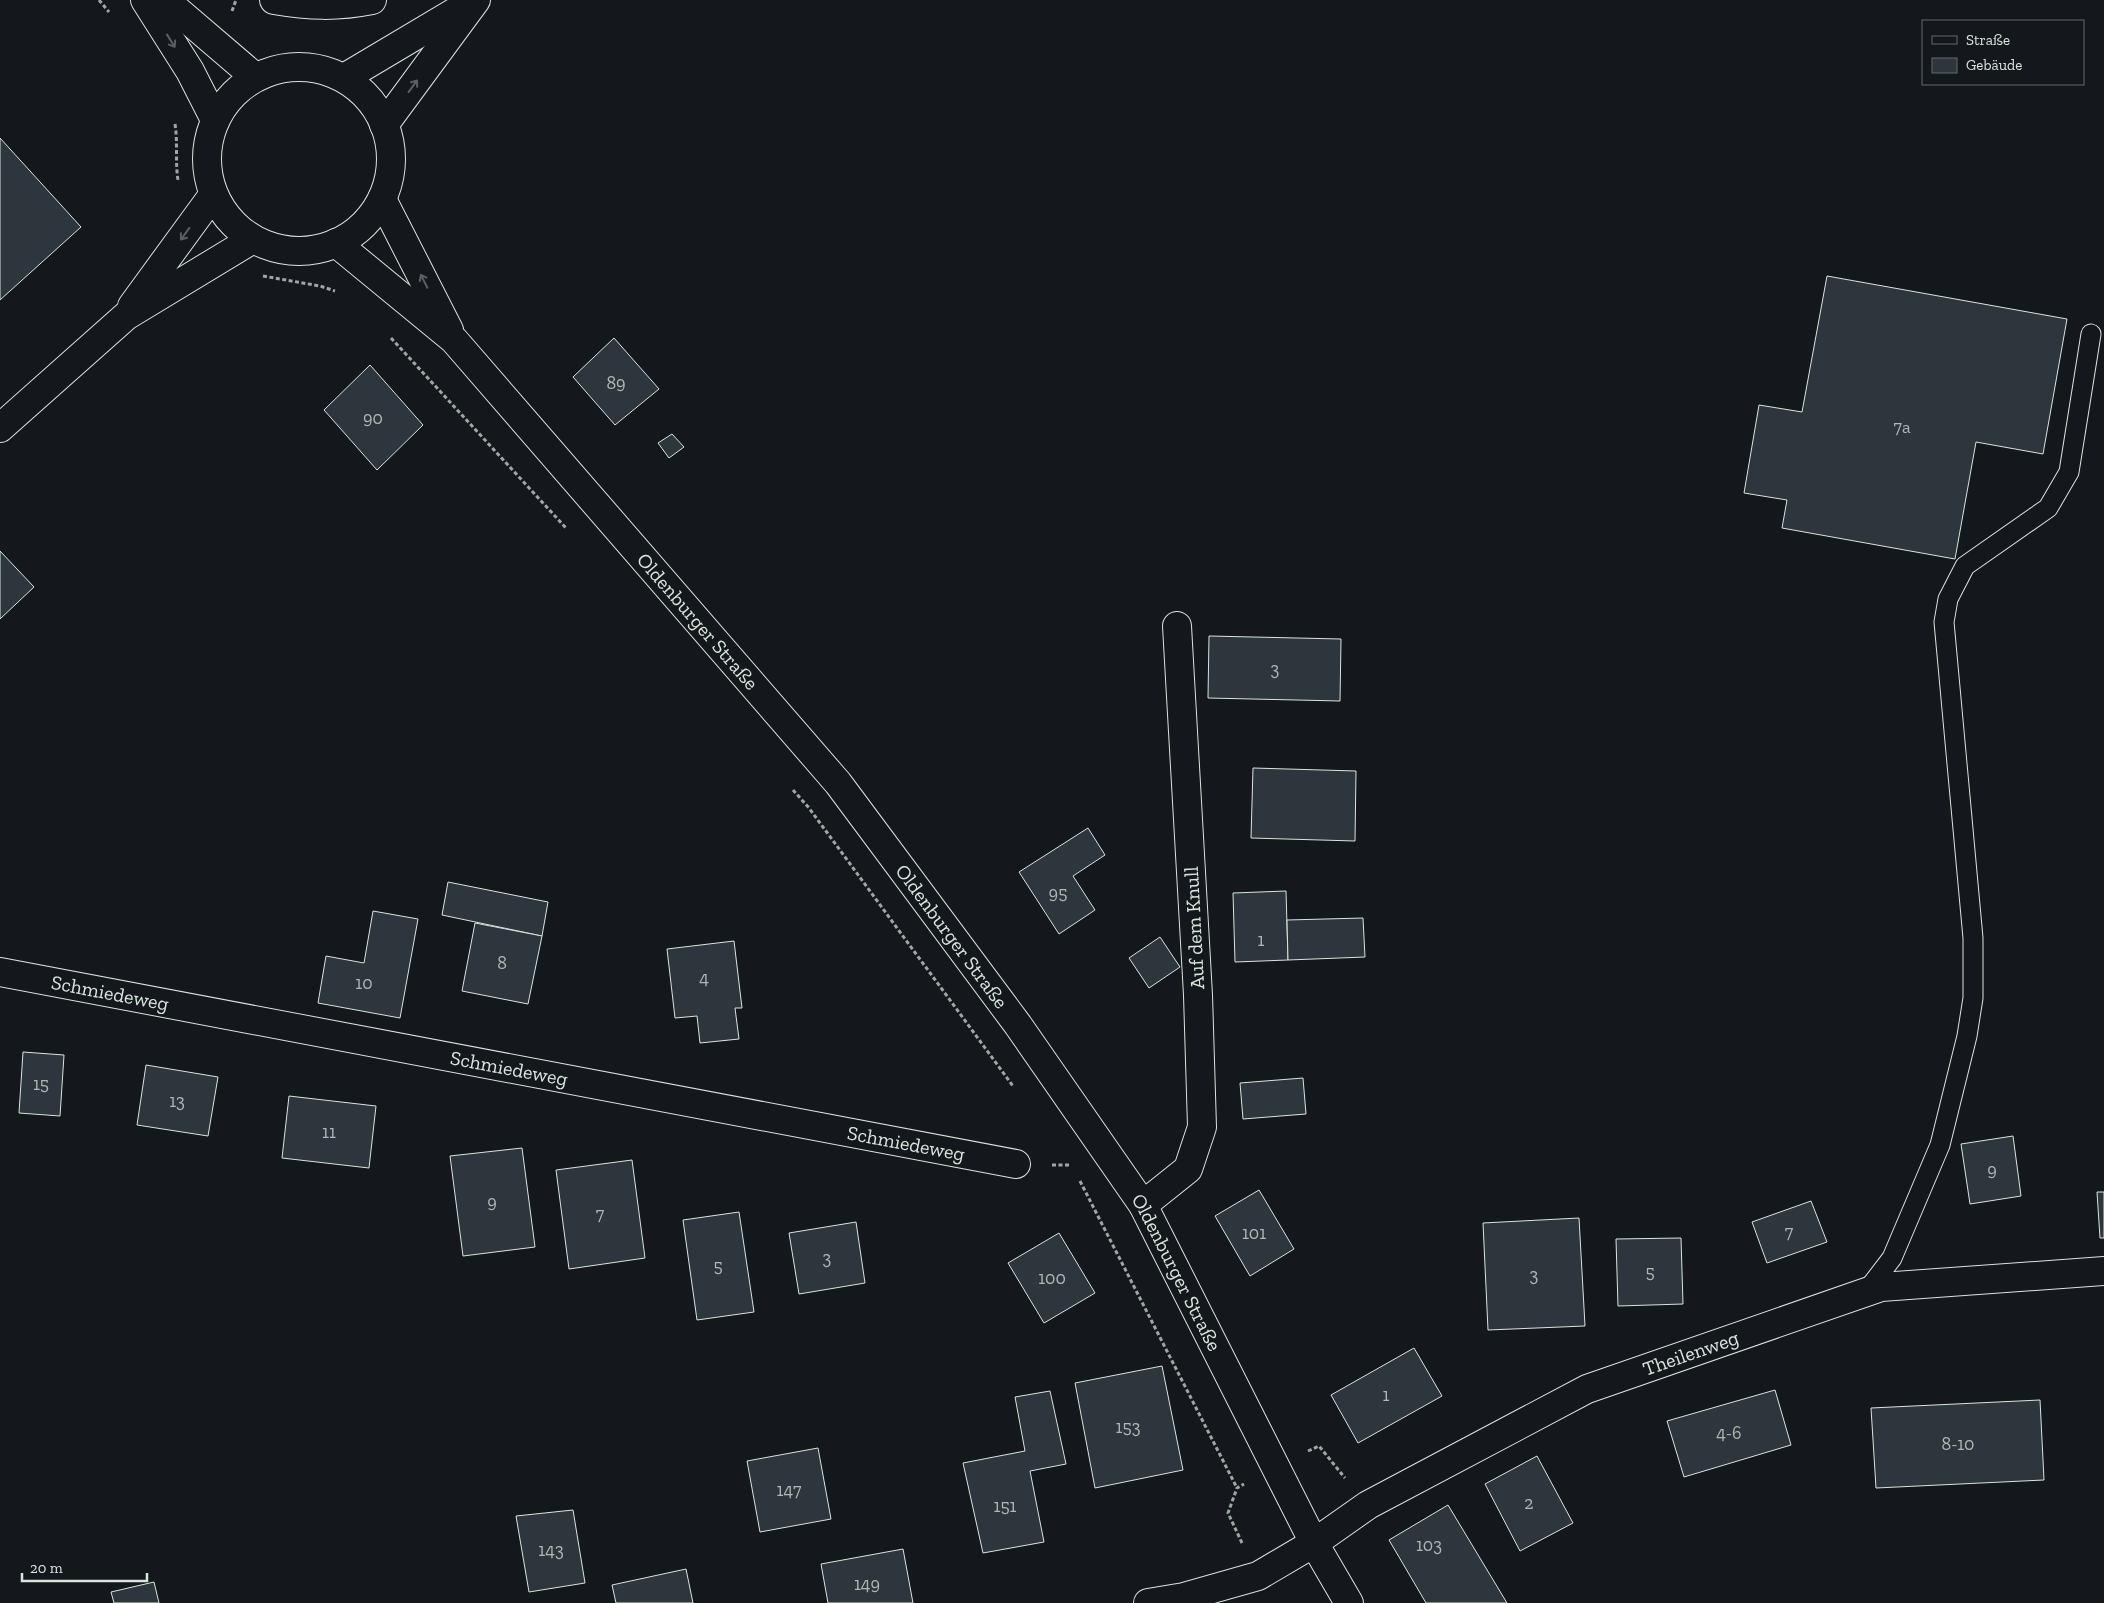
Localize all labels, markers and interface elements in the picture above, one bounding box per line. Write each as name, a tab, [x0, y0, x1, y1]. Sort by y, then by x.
legend	[1922, 20, 2084, 85]
text: Straße	[1966, 31, 2010, 49]
one-way arrow	[166, 34, 176, 48]
text: Gebäude	[1966, 56, 2022, 74]
one-way arrow	[408, 79, 418, 93]
one-way arrow	[180, 227, 190, 241]
one-way arrow	[419, 274, 428, 289]
house number: 89	[606, 372, 626, 394]
house number: 90	[363, 407, 383, 429]
house number: 7a	[1893, 416, 1911, 438]
street label: Oldenburger Straße	[632, 548, 764, 695]
house number: 3	[1271, 658, 1280, 680]
street label: Oldenburger Straße	[891, 859, 1013, 1013]
street label: Auf dem Knull	[1179, 866, 1209, 990]
house number: 95	[1049, 882, 1067, 904]
house number: 1	[1258, 929, 1265, 951]
house number: 8	[497, 952, 507, 974]
house number: 4	[699, 967, 709, 989]
street label: Schmiedeweg	[49, 970, 171, 1016]
house number: 10	[355, 972, 373, 994]
street label: Schmiedeweg	[448, 1045, 570, 1091]
house number: 15	[33, 1073, 49, 1095]
house number: 13	[169, 1090, 185, 1112]
street label: Schmiedeweg	[845, 1120, 967, 1166]
house number: 11	[322, 1121, 336, 1143]
house number: 9	[1987, 1159, 1997, 1181]
street label: Oldenburger Straße	[1127, 1189, 1227, 1355]
house number: 9	[487, 1191, 497, 1213]
house number: 7	[596, 1203, 605, 1225]
house number: 7	[1785, 1221, 1794, 1243]
house number: 101	[1242, 1222, 1266, 1244]
house number: 3	[823, 1247, 832, 1269]
house number: 5	[713, 1255, 723, 1277]
house number: 5	[1645, 1261, 1655, 1283]
house number: 3	[1530, 1264, 1539, 1286]
house number: 100	[1038, 1267, 1066, 1289]
street label: Theilenweg	[1640, 1325, 1742, 1381]
house number: 1	[1383, 1384, 1390, 1406]
house number: 153	[1116, 1416, 1141, 1438]
house number: 4-6	[1716, 1422, 1742, 1444]
house number: 8-10	[1942, 1433, 1974, 1455]
house number: 147	[777, 1479, 802, 1501]
house number: 2	[1524, 1492, 1534, 1514]
house number: 151	[993, 1495, 1017, 1517]
house number: 103	[1416, 1534, 1442, 1556]
house number: 143	[538, 1539, 564, 1561]
scale bar	[22, 1550, 148, 1582]
text: 20 m	[30, 1559, 63, 1577]
house number: 149	[854, 1573, 880, 1595]

